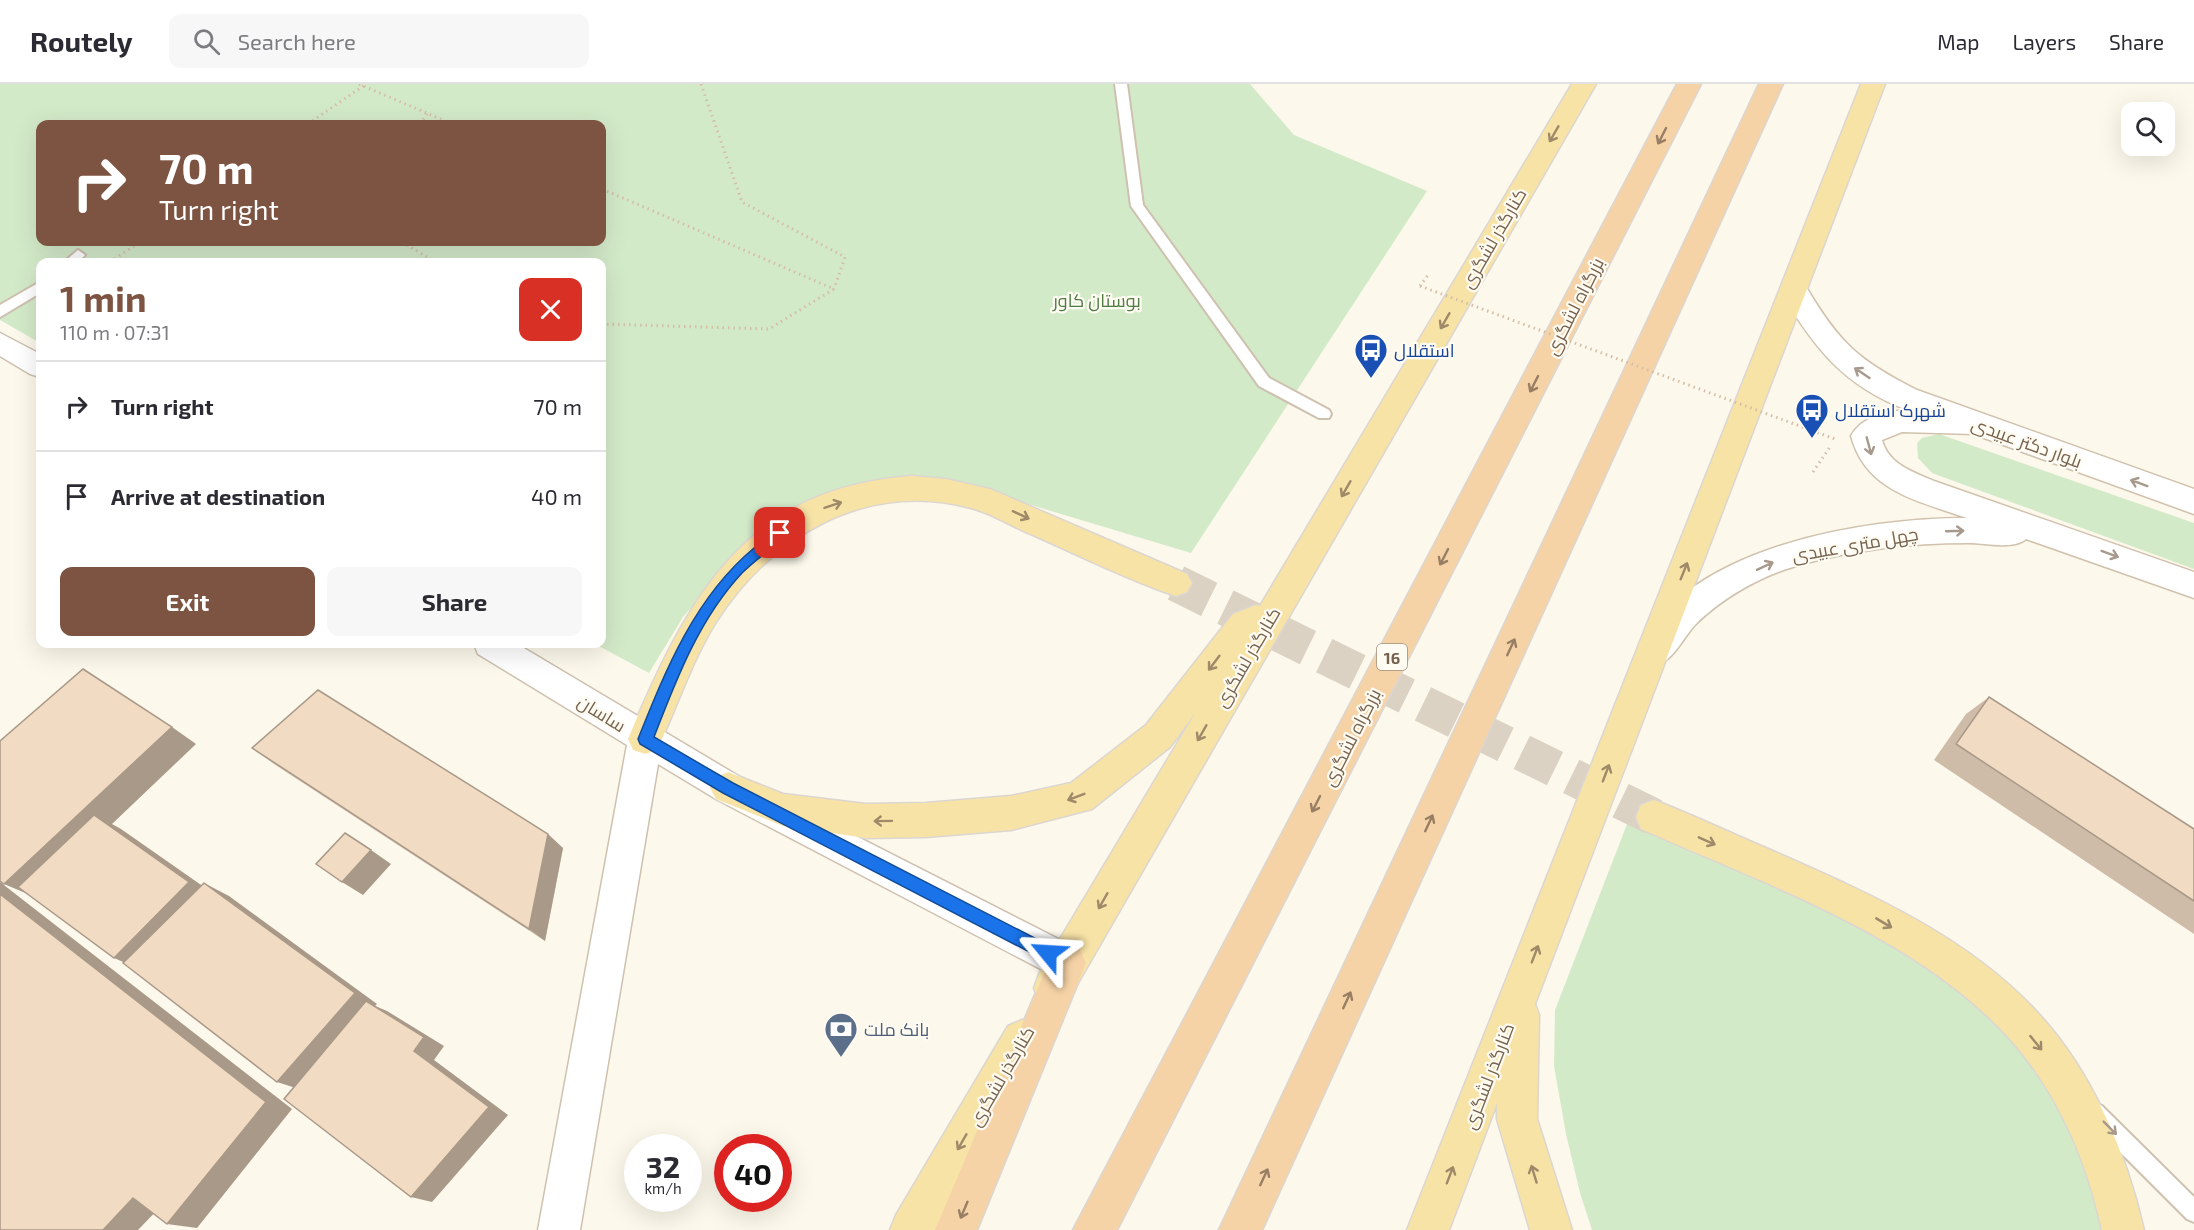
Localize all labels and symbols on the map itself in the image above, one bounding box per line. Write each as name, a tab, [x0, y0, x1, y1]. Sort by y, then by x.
one-way arrow	[1548, 125, 1560, 142]
one-way arrow	[1656, 127, 1668, 144]
street label: کنارگذر لشگری	[1456, 184, 1531, 292]
street label: بزرگراه لشگری	[1540, 254, 1609, 359]
park label: بوستان کاور	[1052, 289, 1141, 312]
one-way arrow	[1438, 312, 1450, 329]
bus stop icon: استقلال	[1353, 332, 1389, 379]
place label: استقلال	[1394, 339, 1455, 362]
one-way arrow	[1854, 367, 1871, 379]
one-way arrow	[1528, 374, 1539, 392]
bus stop icon: شهرک استقلال	[1794, 392, 1830, 439]
place label: شهرک استقلال	[1835, 399, 1946, 422]
street label: بلوار دکتر عبیدی	[1968, 412, 2085, 473]
one-way arrow	[1863, 436, 1875, 455]
one-way arrow	[2130, 477, 2149, 488]
one-way arrow	[1340, 480, 1352, 497]
one-way arrow	[823, 499, 842, 510]
pin	[754, 507, 805, 558]
one-way arrow	[1012, 510, 1030, 522]
street label: چهل متری عبیدی	[1790, 522, 1920, 568]
one-way arrow	[1945, 525, 1965, 536]
one-way arrow	[1438, 547, 1449, 565]
one-way arrow	[2100, 550, 2118, 561]
one-way arrow	[1755, 559, 1773, 571]
one-way arrow	[1679, 563, 1690, 581]
street label: کنارگذر لشگری	[1210, 603, 1285, 711]
one-way arrow	[1506, 638, 1517, 656]
road number: 16	[1377, 644, 1407, 670]
one-way arrow	[1208, 655, 1220, 671]
street label: بزرگراه لشگری	[1317, 685, 1386, 790]
street label: ساسان	[573, 690, 630, 737]
one-way arrow	[1196, 724, 1208, 741]
one-way arrow	[1601, 764, 1612, 782]
one-way arrow	[1067, 792, 1085, 803]
one-way arrow	[1309, 795, 1321, 813]
one-way arrow	[874, 815, 894, 827]
one-way arrow	[1424, 815, 1435, 833]
one-way arrow	[1698, 836, 1716, 848]
one-way arrow	[1097, 892, 1109, 909]
one-way arrow	[1875, 917, 1892, 929]
position arrow	[1016, 921, 1080, 985]
one-way arrow	[1530, 946, 1541, 964]
one-way arrow	[1342, 992, 1353, 1010]
bank icon: بانک ملت	[823, 1011, 859, 1058]
place label: بانک ملت	[864, 1018, 929, 1040]
street label: کنارگذر لشگری	[1458, 1020, 1519, 1133]
street label: کنارگذر لشگری	[964, 1022, 1039, 1130]
one-way arrow	[2029, 1035, 2042, 1051]
one-way arrow	[2103, 1121, 2118, 1136]
one-way arrow	[956, 1133, 968, 1150]
speed limit sign: 40	[714, 1134, 792, 1212]
one-way arrow	[1528, 1165, 1539, 1184]
one-way arrow	[1445, 1167, 1456, 1185]
one-way arrow	[1259, 1169, 1271, 1187]
one-way arrow	[958, 1201, 969, 1219]

